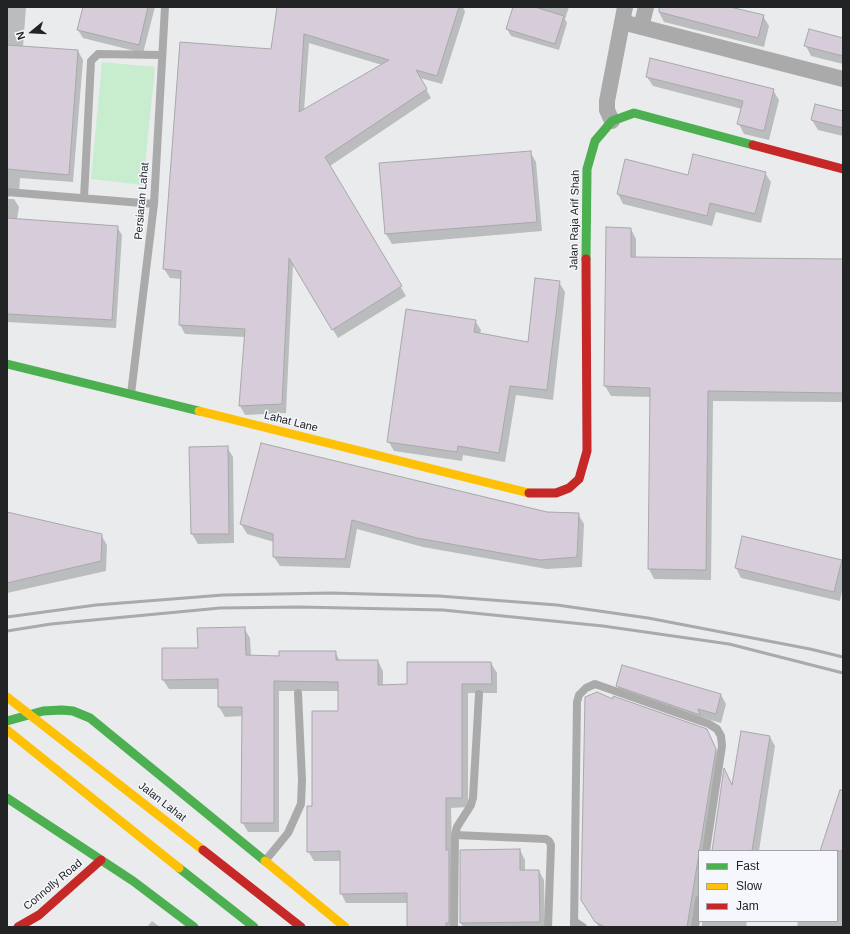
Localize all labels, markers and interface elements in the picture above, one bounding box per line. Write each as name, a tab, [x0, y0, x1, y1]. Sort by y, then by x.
north arrow	[12, 12, 52, 52]
text: N	[14, 30, 28, 41]
street label: Persiaran Lahat	[132, 162, 152, 240]
street label: Jalan Raja Arif Shah	[568, 170, 582, 270]
street label: Lahat Lane	[263, 409, 319, 435]
street label: Jalan Lahat	[136, 779, 188, 825]
legend	[698, 850, 838, 922]
street label: Connolly Road	[21, 857, 85, 913]
text: Fast	[736, 859, 759, 873]
text: Slow	[736, 879, 762, 893]
text: Jam	[736, 899, 759, 913]

